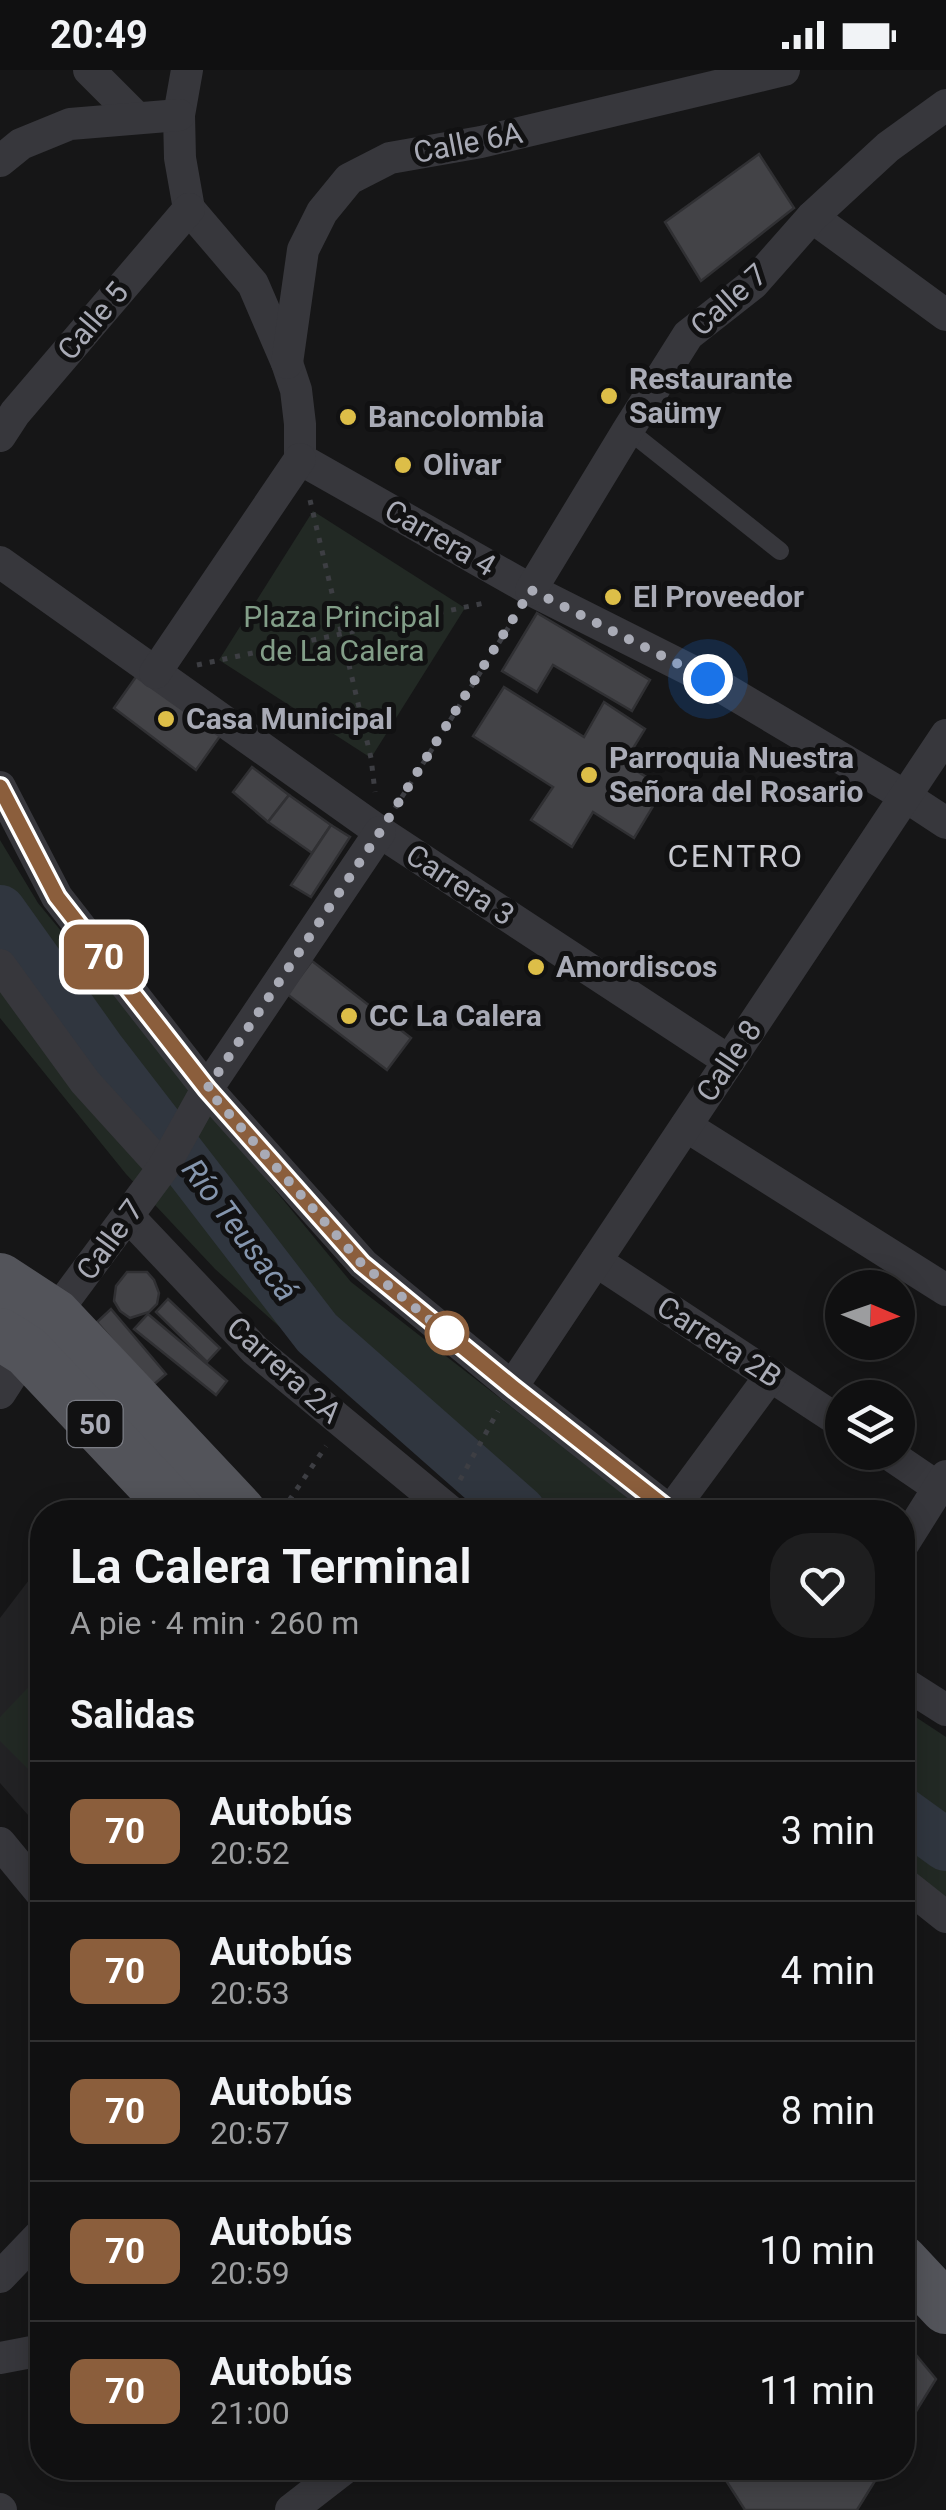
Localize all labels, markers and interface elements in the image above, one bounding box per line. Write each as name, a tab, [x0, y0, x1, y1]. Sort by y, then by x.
text: 20:49	[50, 13, 148, 57]
street label: Calle 6A	[410, 115, 526, 170]
street label: Calle 7	[683, 256, 774, 343]
street label: Calle 5	[50, 275, 135, 367]
place label: Restaurante Saümy	[629, 361, 793, 430]
marker: Restaurante Saümy	[598, 385, 620, 407]
place label: Bancolombia	[368, 399, 544, 434]
marker: Bancolombia	[337, 406, 359, 428]
place label: Olivar	[423, 447, 502, 482]
marker: Olivar	[392, 454, 414, 476]
street label: Carrera 4	[379, 492, 502, 583]
place label: El Proveedor	[633, 579, 804, 614]
marker: El Proveedor	[602, 586, 624, 608]
park label: Plaza Principal de La Calera	[243, 599, 441, 668]
your location	[683, 654, 733, 704]
place label: Casa Municipal	[186, 701, 393, 736]
marker: Casa Municipal	[155, 708, 177, 730]
place label: Parroquia Nuestra Señora del Rosario	[609, 740, 863, 809]
marker: Parroquia Nuestra Señora del Rosario	[578, 764, 600, 786]
street label: Carrera 3	[400, 837, 521, 932]
district label: CENTRO	[667, 837, 805, 875]
line badge: 70	[59, 924, 149, 990]
text: 70	[84, 937, 124, 978]
place label: Amordiscos	[556, 949, 718, 984]
marker: Amordiscos	[525, 956, 547, 978]
place label: CC La Calera	[369, 998, 542, 1033]
marker: CC La Calera	[338, 1005, 360, 1027]
street label: Calle 8	[689, 1013, 768, 1108]
water label: Río Teusacá	[174, 1151, 306, 1309]
street label: Calle 7	[69, 1193, 150, 1287]
north arrow	[825, 1270, 915, 1360]
map controls	[825, 1270, 915, 1470]
street label: Carrera 2B	[651, 1289, 788, 1395]
street label: Carrera 2A	[220, 1309, 349, 1430]
unlabelled marker	[426, 1312, 468, 1354]
button: layers	[825, 1380, 915, 1470]
road number: 50	[68, 1401, 122, 1447]
button: heart	[770, 1533, 875, 1638]
text: La Calera Terminal	[70, 1538, 472, 1595]
text: A pie · 4 min · 260 m	[70, 1604, 359, 1642]
text: Salidas	[70, 1693, 195, 1737]
text: Autobús	[210, 1790, 353, 1834]
text: 3 min	[781, 1809, 875, 1853]
text: 70	[105, 1811, 145, 1852]
text: 20:52	[210, 1834, 290, 1872]
text: Autobús	[210, 1930, 353, 1974]
text: 4 min	[781, 1949, 875, 1993]
text: 70	[105, 1951, 145, 1992]
text: 20:53	[210, 1974, 290, 2012]
text: Autobús	[210, 2070, 353, 2114]
text: 8 min	[781, 2089, 875, 2133]
text: 70	[105, 2091, 145, 2132]
text: 20:57	[210, 2114, 290, 2152]
text: Autobús	[210, 2210, 353, 2254]
text: 10 min	[759, 2229, 875, 2273]
text: 70	[105, 2231, 145, 2272]
text: 20:59	[210, 2254, 290, 2292]
text: Autobús	[210, 2350, 353, 2394]
text: 11 min	[759, 2369, 875, 2413]
text: 70	[105, 2371, 145, 2412]
text: 21:00	[210, 2394, 290, 2432]

